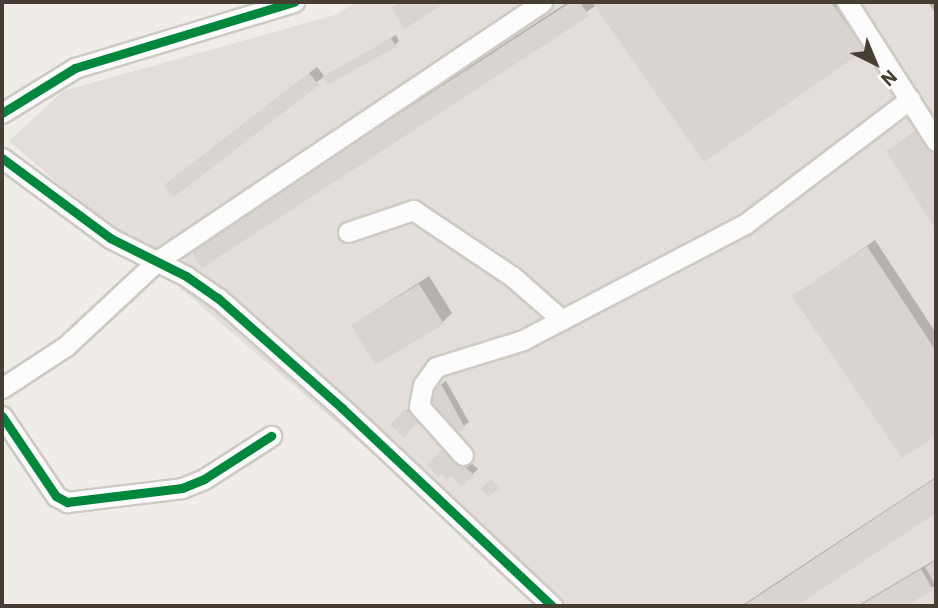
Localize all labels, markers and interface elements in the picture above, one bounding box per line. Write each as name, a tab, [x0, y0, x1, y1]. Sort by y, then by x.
north arrow	[840, 28, 910, 98]
text: N	[876, 65, 903, 92]

